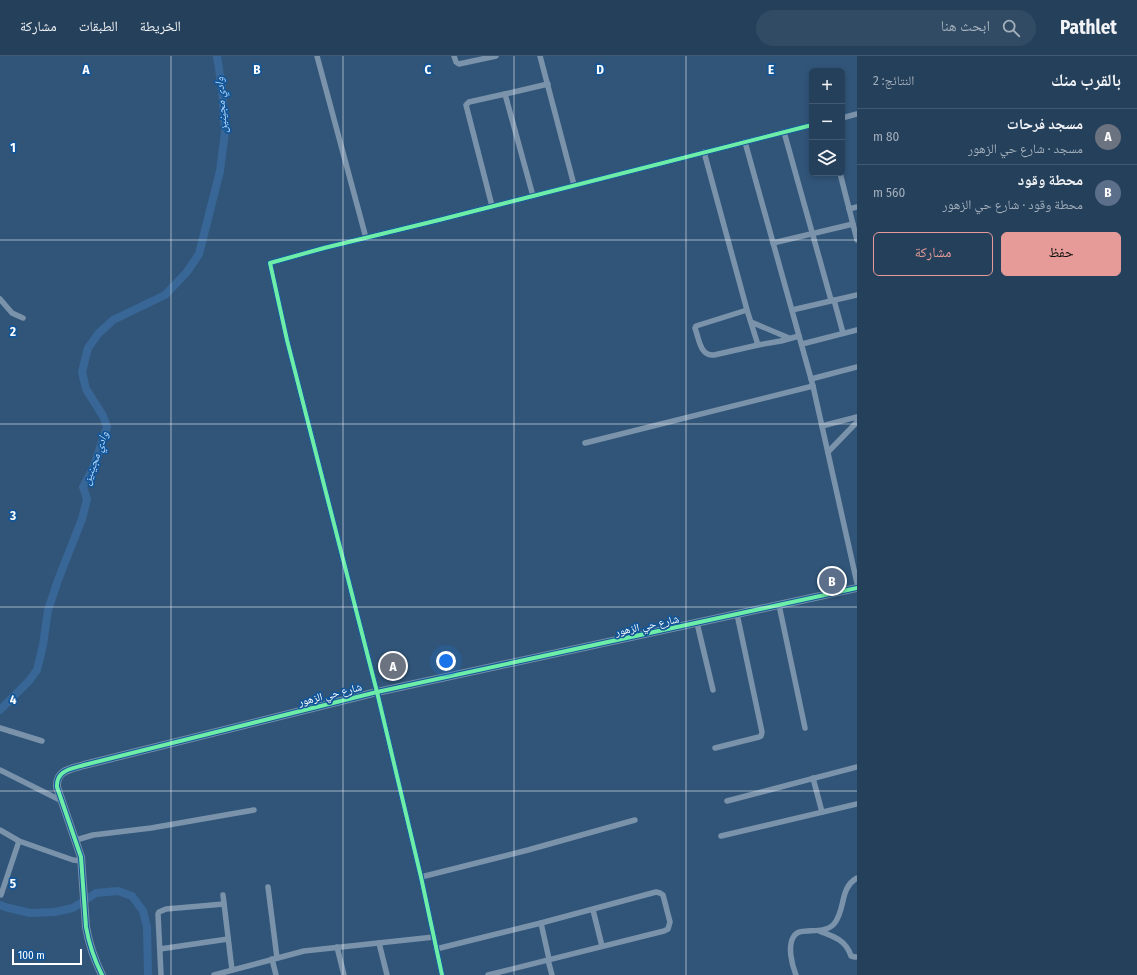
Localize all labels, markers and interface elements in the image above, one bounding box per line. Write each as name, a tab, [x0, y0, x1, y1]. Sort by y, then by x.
search box	[756, 10, 1036, 46]
text: Pathlet	[1060, 16, 1117, 39]
text: ابحث هنا	[941, 17, 990, 35]
icon: search	[1000, 17, 1022, 39]
text: مشاركة	[20, 18, 57, 35]
text: الطبقات	[79, 18, 118, 35]
text: الخريطة	[140, 18, 181, 35]
text: A	[81, 62, 90, 77]
text: B	[253, 62, 261, 77]
text: C	[425, 62, 432, 77]
text: D	[596, 62, 604, 77]
text: E	[768, 62, 774, 77]
map controls	[809, 68, 845, 176]
button: +	[809, 68, 845, 104]
text: بالقرب منك	[1051, 70, 1121, 91]
text: النتائج: 2	[873, 73, 914, 88]
water label: وادي مجينين	[212, 76, 233, 134]
button: −	[809, 104, 845, 140]
text: مسجد فرحات	[1007, 115, 1083, 133]
text: 80 m	[873, 129, 899, 144]
text: A	[1104, 129, 1112, 144]
text: 1	[10, 140, 16, 155]
button: layers	[809, 140, 845, 176]
text: مسجد · شارع حي الزهور	[968, 141, 1083, 156]
text: محطة وقود	[1018, 171, 1083, 189]
text: 560 m	[873, 185, 905, 200]
text: B	[1104, 185, 1112, 200]
text: محطة وقود · شارع حي الزهور	[943, 197, 1083, 212]
button: مشاركة	[873, 232, 993, 276]
button: حفظ	[1001, 232, 1121, 276]
text: 2	[9, 324, 16, 339]
water label: وادي مجينين	[79, 429, 114, 488]
text: 3	[9, 508, 16, 523]
pin: B	[819, 566, 845, 596]
street label: شارع حي الزهور	[613, 612, 681, 641]
pin: A	[380, 651, 406, 681]
your location	[436, 651, 456, 671]
street label: شارع حي الزهور	[296, 680, 364, 711]
text: 4	[10, 692, 17, 707]
text: 5	[10, 876, 16, 891]
scale bar	[12, 947, 82, 966]
text: 100 m	[18, 949, 45, 962]

